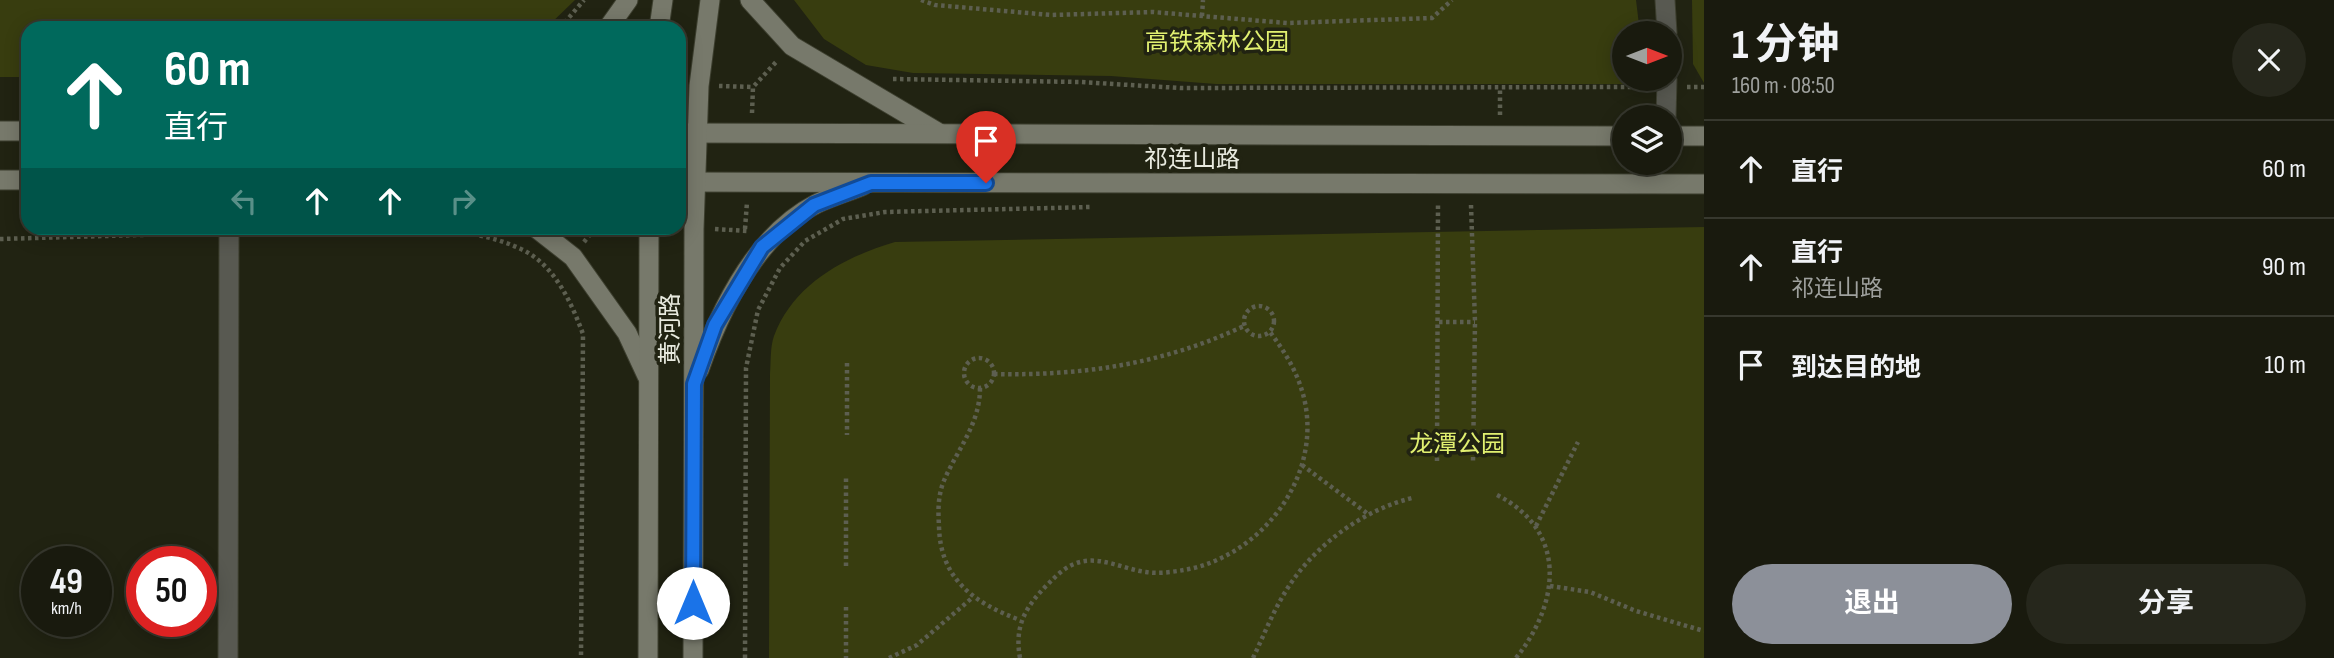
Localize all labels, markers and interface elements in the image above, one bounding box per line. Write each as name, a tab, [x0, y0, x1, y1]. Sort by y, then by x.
text: 1 分钟	[1732, 20, 1839, 71]
north arrow	[1612, 21, 1682, 91]
map controls	[1612, 21, 1682, 175]
button: close	[2232, 23, 2306, 97]
park label: 高铁森林公园	[1145, 28, 1289, 57]
text: 60 m	[164, 41, 251, 100]
icon: ahead	[49, 49, 140, 140]
text: 160 m · 08:50	[1732, 72, 1835, 100]
button: layers	[1612, 105, 1682, 175]
text: 直行	[164, 109, 228, 148]
pin	[956, 111, 1016, 183]
icon: arrive	[967, 122, 1005, 160]
street label: 祁连山路	[1144, 145, 1240, 174]
icon: ahead	[1732, 150, 1770, 188]
text: 60 m	[2262, 154, 2306, 185]
text: 直行	[1791, 157, 1843, 188]
icon: left	[225, 182, 263, 220]
icon: ahead	[298, 182, 336, 220]
icon: ahead	[371, 182, 409, 220]
icon: right	[444, 182, 482, 220]
text: 直行	[1791, 238, 1843, 269]
icon: ahead	[1732, 248, 1770, 286]
text: 90 m	[2262, 252, 2306, 283]
text: 祁连山路	[1791, 275, 1883, 303]
street label: 黄河路	[656, 293, 685, 365]
icon: arrive	[1732, 346, 1770, 384]
text: 10 m	[2264, 350, 2306, 381]
text: 到达目的地	[1791, 353, 1921, 384]
park label: 龙潭公园	[1409, 430, 1505, 459]
speed limit sign: 50	[126, 546, 217, 637]
text: 49	[50, 561, 83, 604]
button: 退出	[1732, 564, 2012, 644]
button: 分享	[2026, 564, 2306, 644]
position arrow	[656, 566, 730, 640]
text: km/h	[51, 598, 82, 619]

